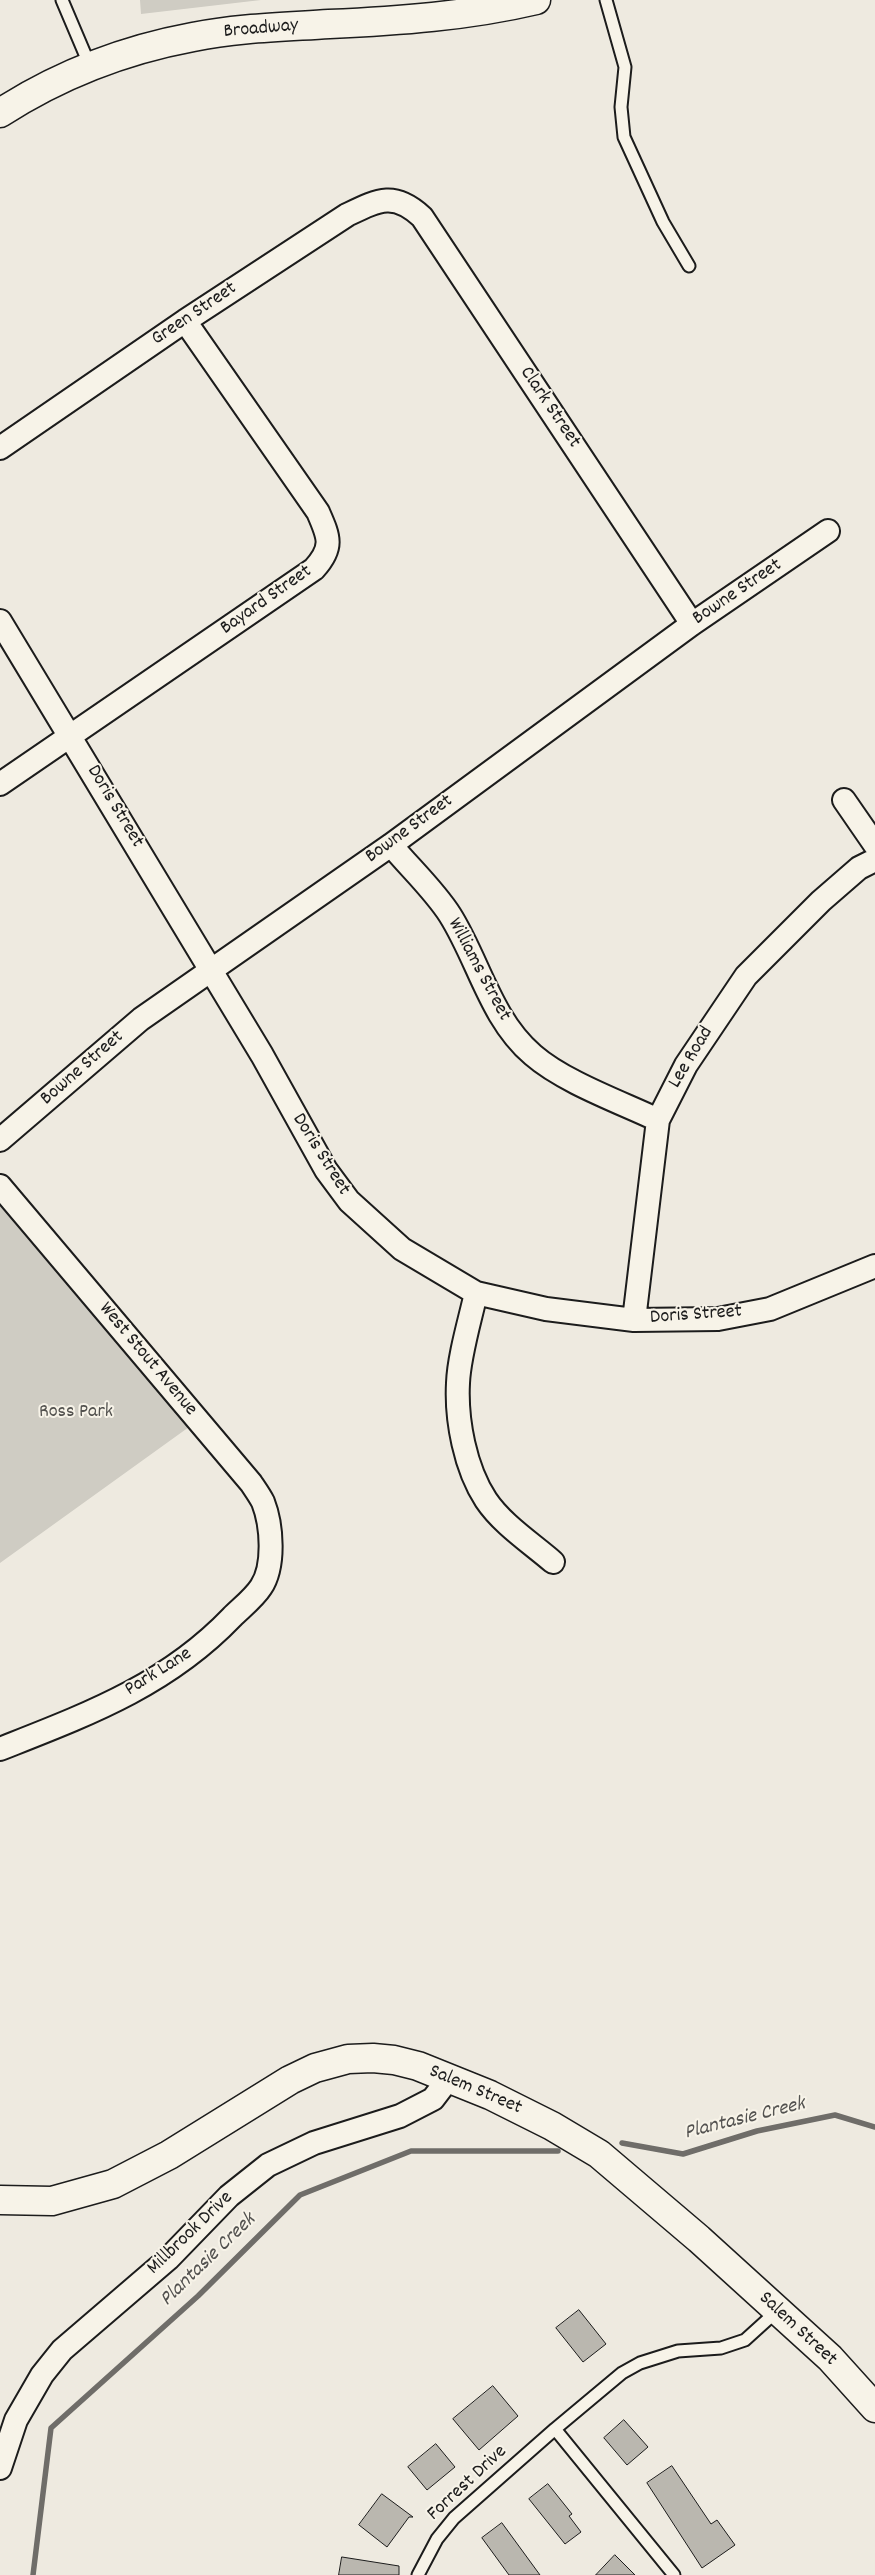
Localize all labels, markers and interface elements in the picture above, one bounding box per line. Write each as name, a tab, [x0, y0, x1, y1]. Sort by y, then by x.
street label: Broadway	[223, 15, 299, 45]
street label: Green Street	[148, 278, 242, 352]
street label: Clark Street	[513, 363, 585, 453]
street label: Bowne Street	[689, 554, 787, 632]
street label: Bayard Street	[217, 561, 317, 641]
street label: Doris Street	[80, 761, 148, 853]
street label: Bowne Street	[361, 790, 459, 870]
street label: Williams Street	[441, 914, 515, 1026]
street label: Lee Road	[664, 1023, 720, 1093]
street label: Bowne Street	[36, 1026, 130, 1112]
street label: Doris Street	[285, 1110, 355, 1200]
street label: West Stout Avenue	[92, 1298, 202, 1422]
street label: Doris Street	[649, 1301, 743, 1331]
park label: Ross Park	[39, 1401, 113, 1425]
street label: Park Lane	[121, 1643, 197, 1703]
street label: Salem Street	[425, 2061, 525, 2121]
water label: Plantasie Creek	[682, 2093, 808, 2147]
street label: Millbrook Drive	[143, 2187, 239, 2281]
water label: Plantasie Creek	[156, 2209, 262, 2313]
street label: Salem Street	[753, 2288, 841, 2372]
street label: Forrest Drive	[423, 2441, 513, 2527]

